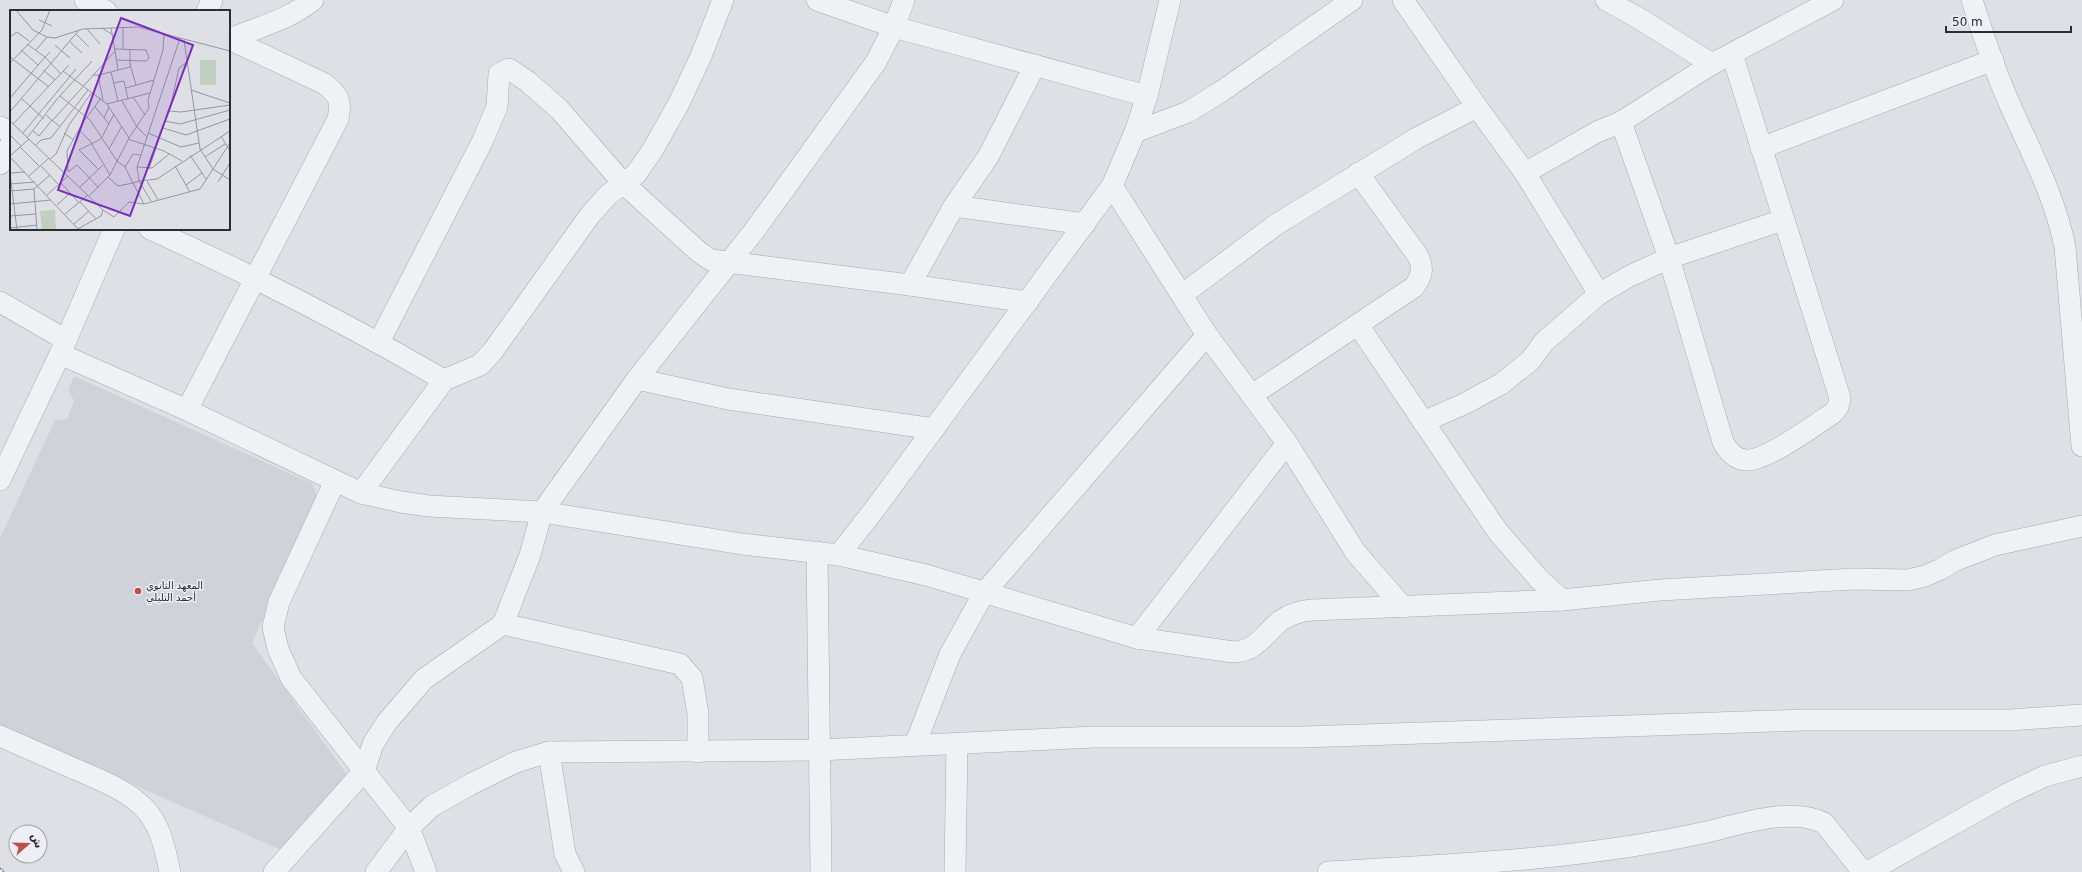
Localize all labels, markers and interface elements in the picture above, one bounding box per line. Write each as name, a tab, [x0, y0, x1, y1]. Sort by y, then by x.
scale bar	[1946, 8, 2071, 34]
inset map	[10, 10, 230, 230]
text: 50 m	[1952, 15, 1983, 29]
place label: المعهد الثانوي أحمد التليلي	[146, 580, 203, 604]
marker: المعهد الثانوي أحمد التليلي	[133, 586, 143, 596]
north arrow	[8, 824, 48, 864]
text: ش	[28, 831, 46, 850]

